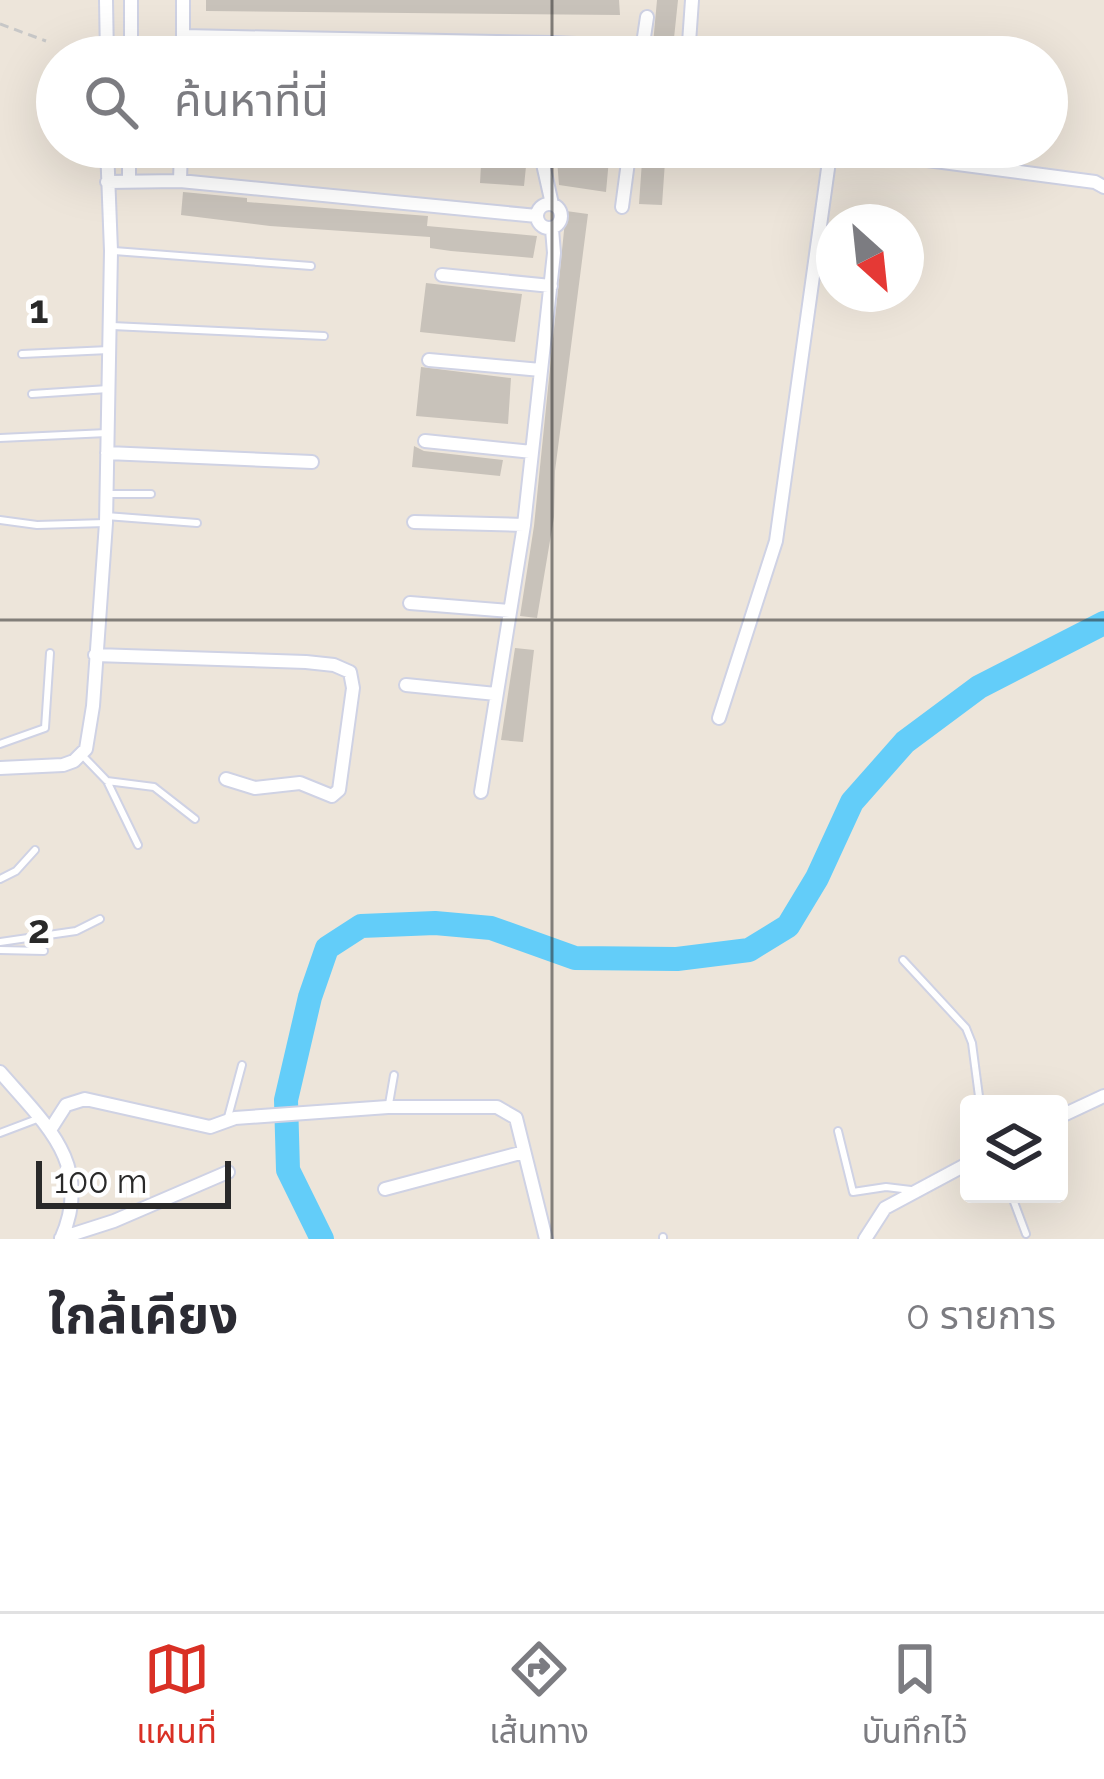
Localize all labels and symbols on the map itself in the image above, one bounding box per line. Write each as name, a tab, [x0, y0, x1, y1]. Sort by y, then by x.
north arrow	[816, 204, 924, 312]
text: 1	[29, 286, 49, 332]
text: 2	[28, 906, 50, 952]
scale bar	[36, 1155, 231, 1208]

